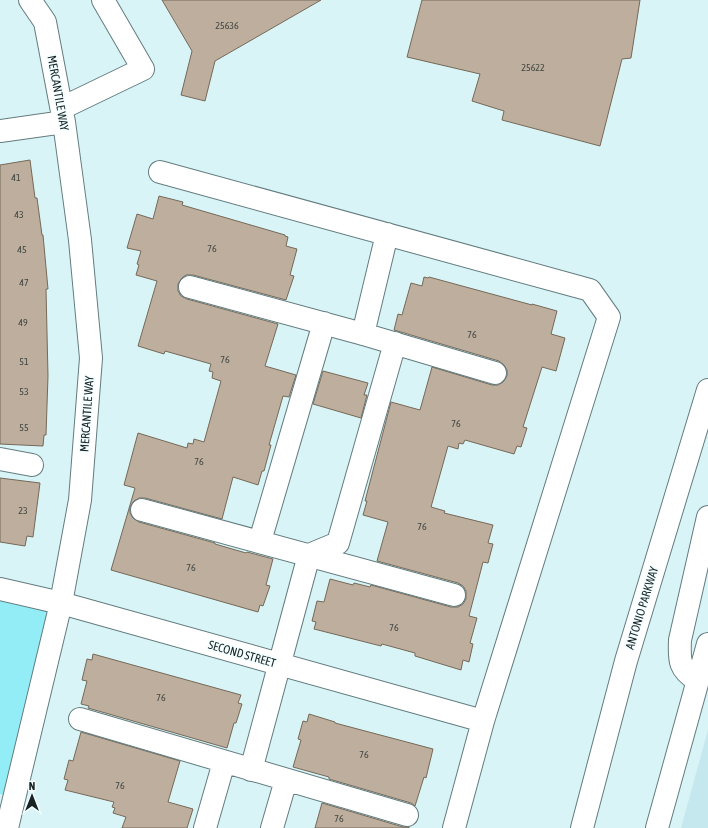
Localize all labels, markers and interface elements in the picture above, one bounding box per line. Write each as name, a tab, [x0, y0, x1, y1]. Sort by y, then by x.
house number: 25636	[215, 20, 239, 31]
street label: MERCANTILE WAY	[44, 54, 72, 132]
house number: 25622	[521, 62, 545, 73]
house number: 41	[11, 172, 21, 183]
house number: 43	[14, 209, 24, 220]
house number: 76	[207, 243, 217, 254]
house number: 45	[17, 244, 27, 255]
house number: 47	[19, 277, 29, 288]
house number: 49	[18, 317, 28, 328]
house number: 76	[467, 329, 477, 340]
house number: 76	[220, 354, 230, 365]
house number: 51	[19, 356, 29, 367]
street label: MERCANTILE WAY	[77, 375, 97, 452]
house number: 53	[19, 386, 29, 397]
house number: 76	[451, 418, 461, 429]
house number: 55	[19, 422, 29, 433]
house number: 76	[194, 456, 204, 467]
house number: 23	[18, 505, 28, 516]
house number: 76	[417, 521, 427, 532]
house number: 76	[186, 562, 196, 573]
street label: ANTONIO PARKWAY	[623, 564, 661, 651]
house number: 76	[389, 622, 399, 633]
street label: SECOND STREET	[207, 638, 278, 671]
house number: 76	[156, 692, 166, 703]
house number: 76	[359, 749, 369, 760]
north arrow	[12, 776, 52, 816]
text: N	[29, 780, 35, 792]
house number: 76	[115, 780, 125, 791]
house number: 76	[334, 813, 344, 824]

